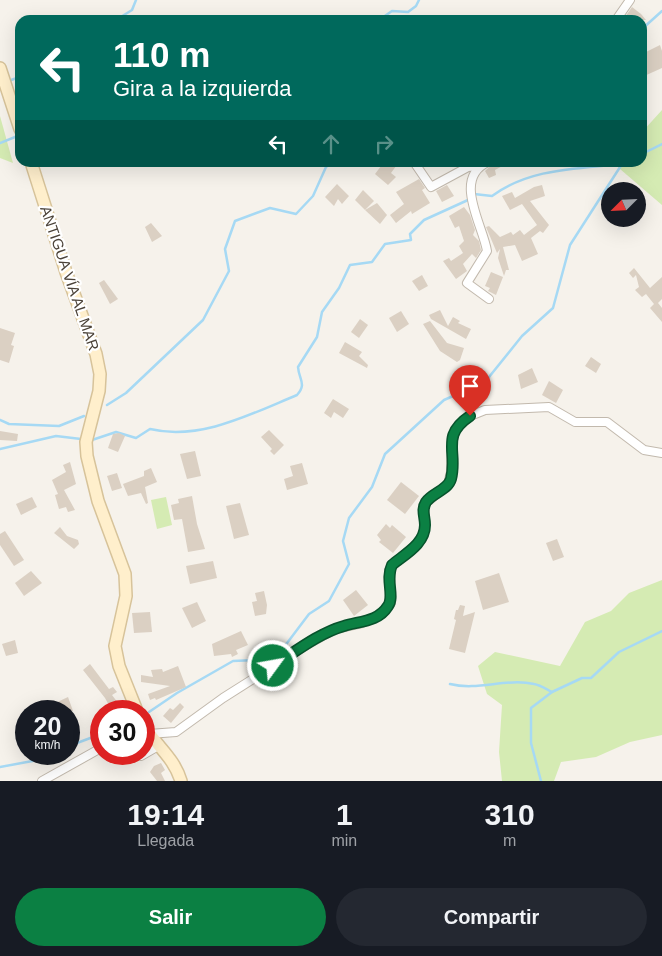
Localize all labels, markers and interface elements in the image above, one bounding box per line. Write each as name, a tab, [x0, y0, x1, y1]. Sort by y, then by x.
icon: left	[30, 35, 95, 100]
text: 110 m	[113, 35, 210, 74]
text: Gira a la izquierda	[113, 76, 292, 101]
icon: left	[264, 130, 292, 158]
icon: ahead	[317, 130, 345, 158]
icon: right	[370, 130, 398, 158]
north arrow	[601, 182, 646, 228]
map controls	[601, 182, 646, 227]
street label: ANTIGUA VÍA AL MAR	[37, 203, 103, 353]
pin	[449, 365, 491, 416]
icon: arrive	[456, 372, 484, 400]
position arrow	[246, 639, 298, 691]
speed limit sign: 30	[90, 700, 155, 765]
text: 20	[34, 712, 61, 740]
text: km/h	[34, 738, 61, 752]
text: 19:14	[127, 798, 204, 831]
text: 1	[336, 798, 353, 831]
text: 310	[485, 798, 535, 831]
text: Llegada	[137, 832, 194, 849]
text: min	[331, 832, 357, 849]
text: m	[503, 832, 516, 849]
button: Salir	[15, 888, 326, 946]
button: Compartir	[336, 888, 647, 946]

